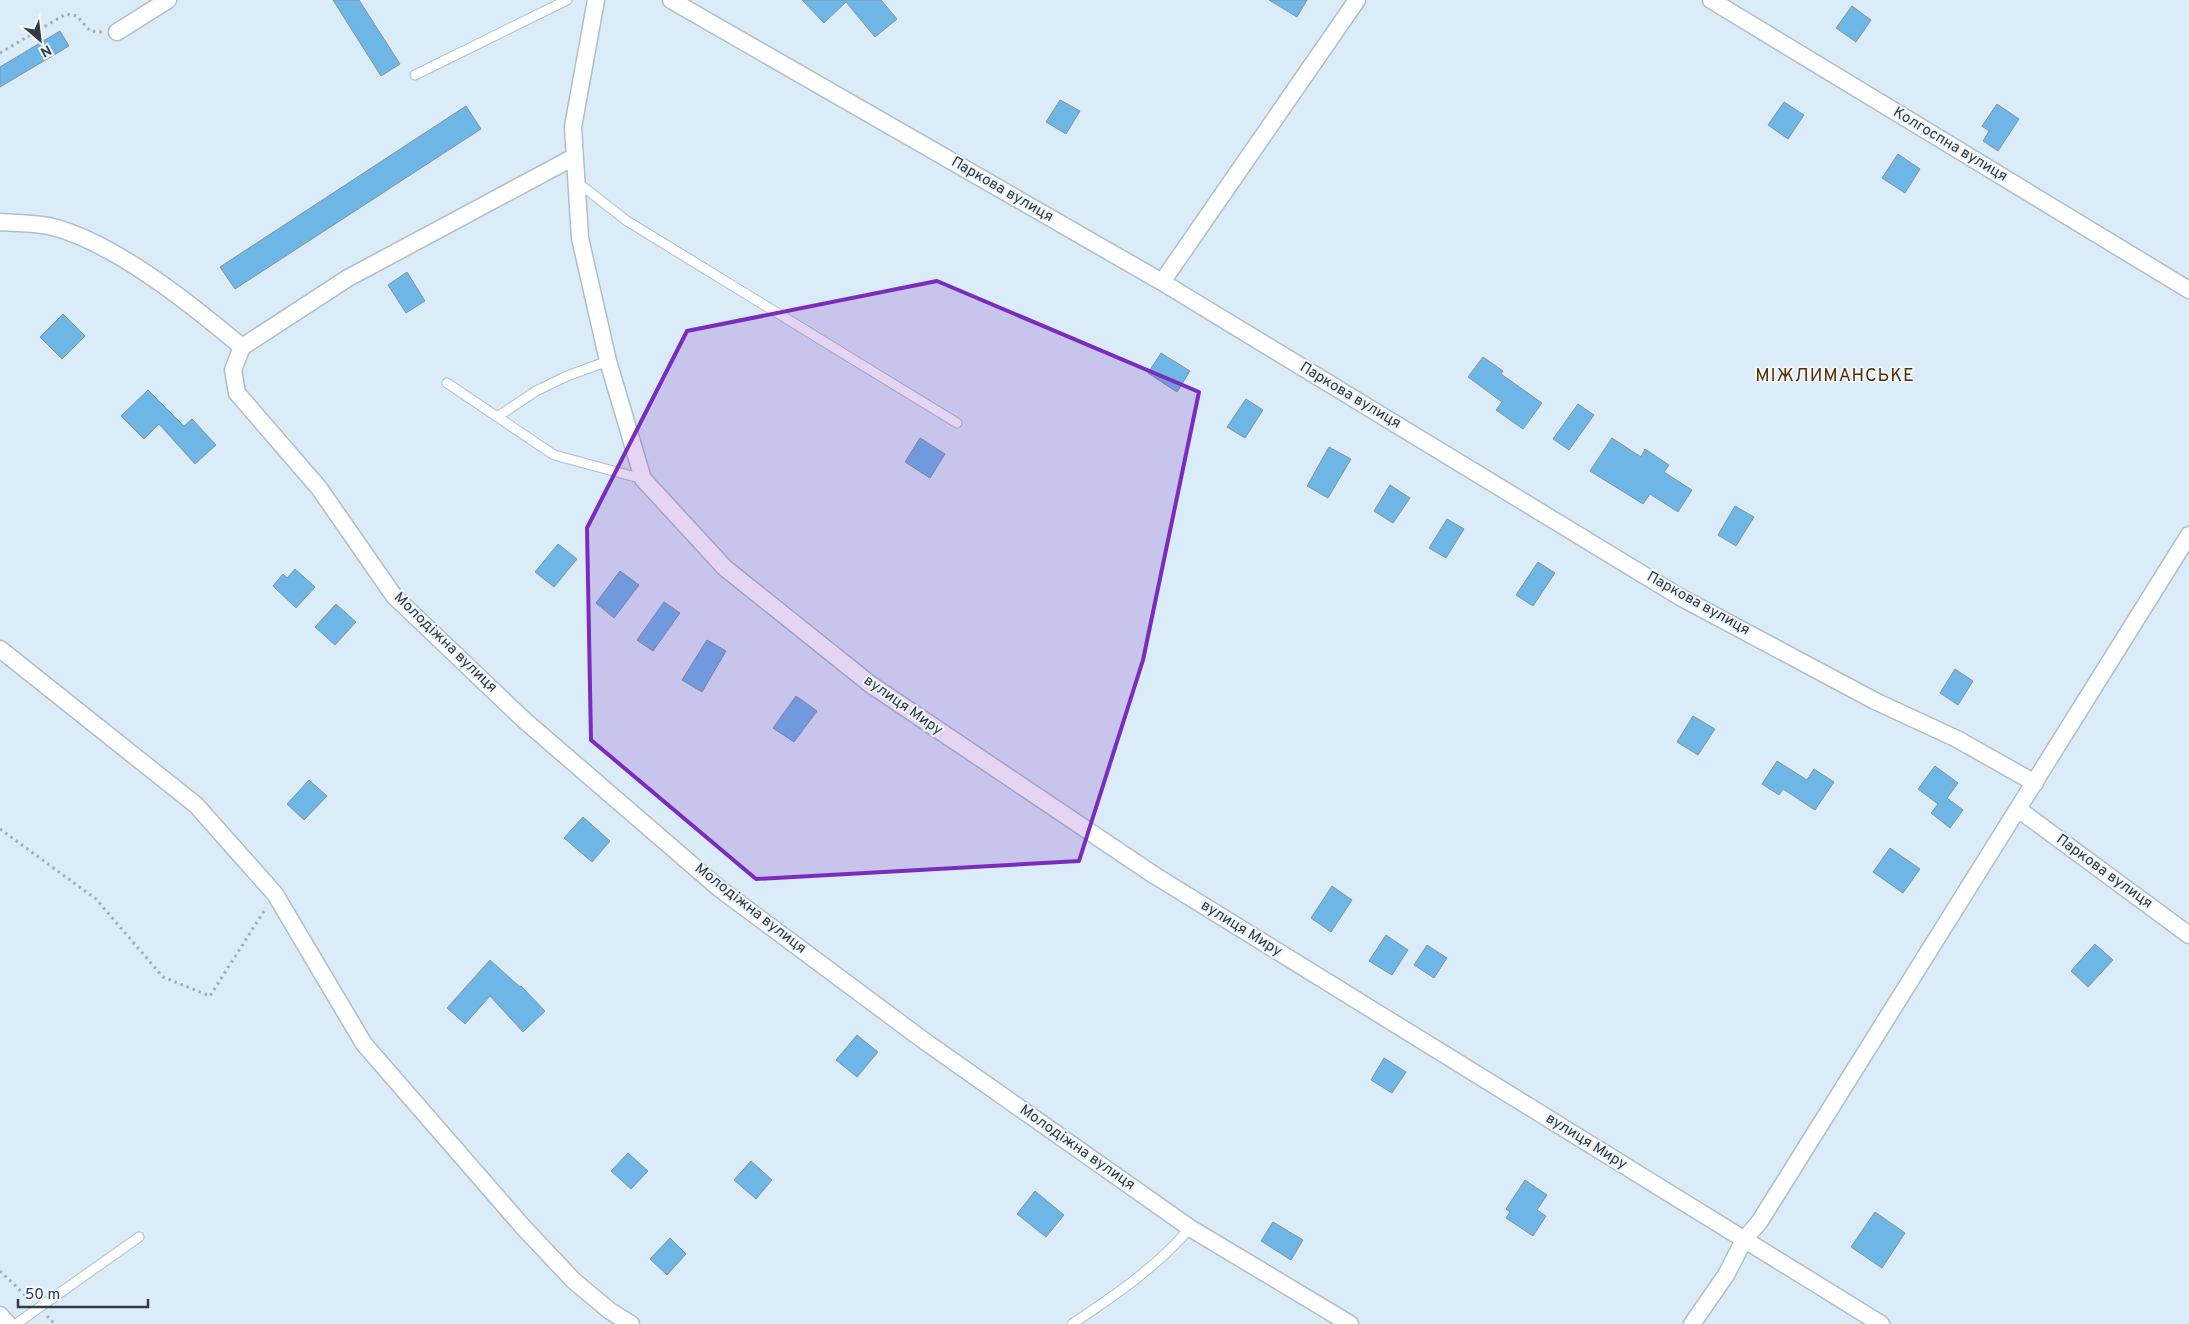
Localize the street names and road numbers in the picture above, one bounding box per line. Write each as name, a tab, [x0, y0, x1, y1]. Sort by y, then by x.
street label: Колгоспна вулиця	[1889, 103, 2011, 187]
street label: Паркова вулиця	[948, 153, 1056, 227]
street label: Паркова вулиця	[1296, 358, 1404, 434]
street label: Паркова вулиця	[1643, 568, 1753, 640]
street label: Молодіжна вулиця	[389, 589, 501, 697]
street label: вулиця Миру	[860, 672, 946, 740]
street label: Паркова вулиця	[2052, 831, 2156, 913]
street label: Молодіжна вулиця	[690, 859, 810, 959]
street label: вулиця Миру	[1197, 896, 1285, 962]
street label: Молодіжна вулиця	[1016, 1101, 1138, 1195]
street label: вулиця Миру	[1542, 1109, 1630, 1175]

